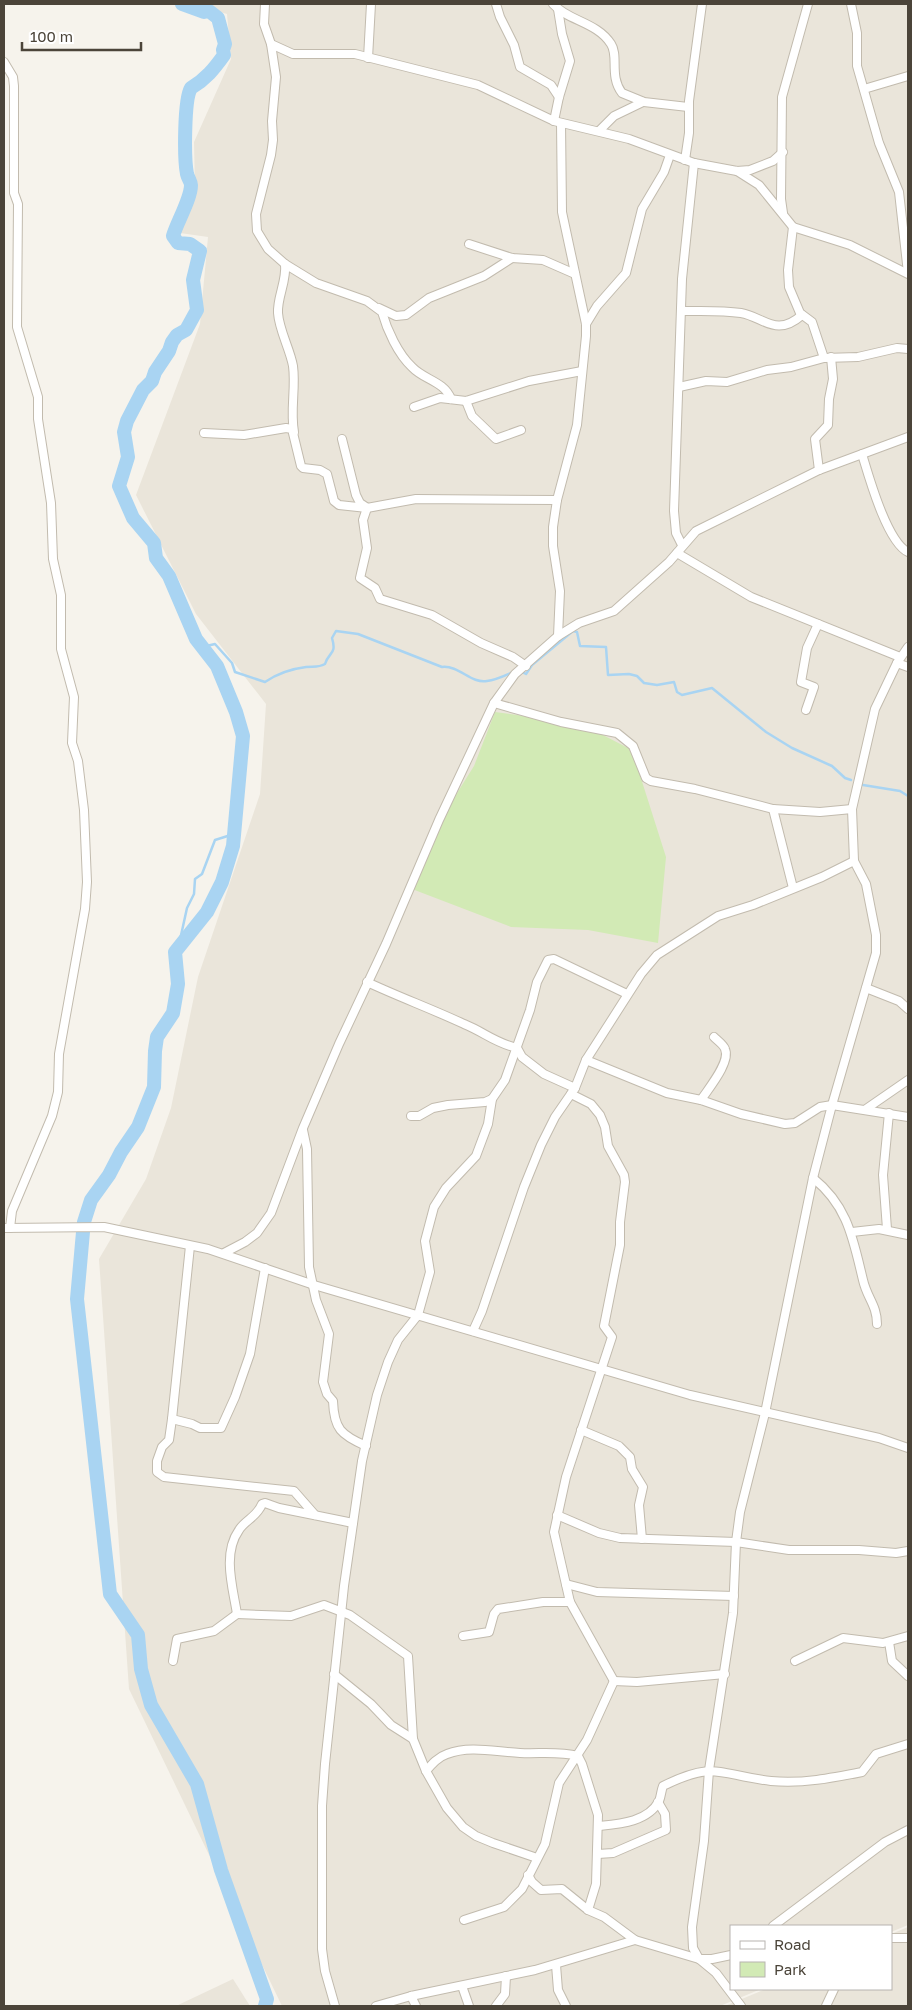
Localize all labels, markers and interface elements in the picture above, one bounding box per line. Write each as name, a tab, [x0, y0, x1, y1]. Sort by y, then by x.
scale bar	[22, 20, 141, 52]
text: 100 m	[30, 27, 73, 45]
legend	[730, 1925, 892, 1990]
text: Road	[774, 1935, 811, 1953]
text: Park	[774, 1960, 807, 1978]

